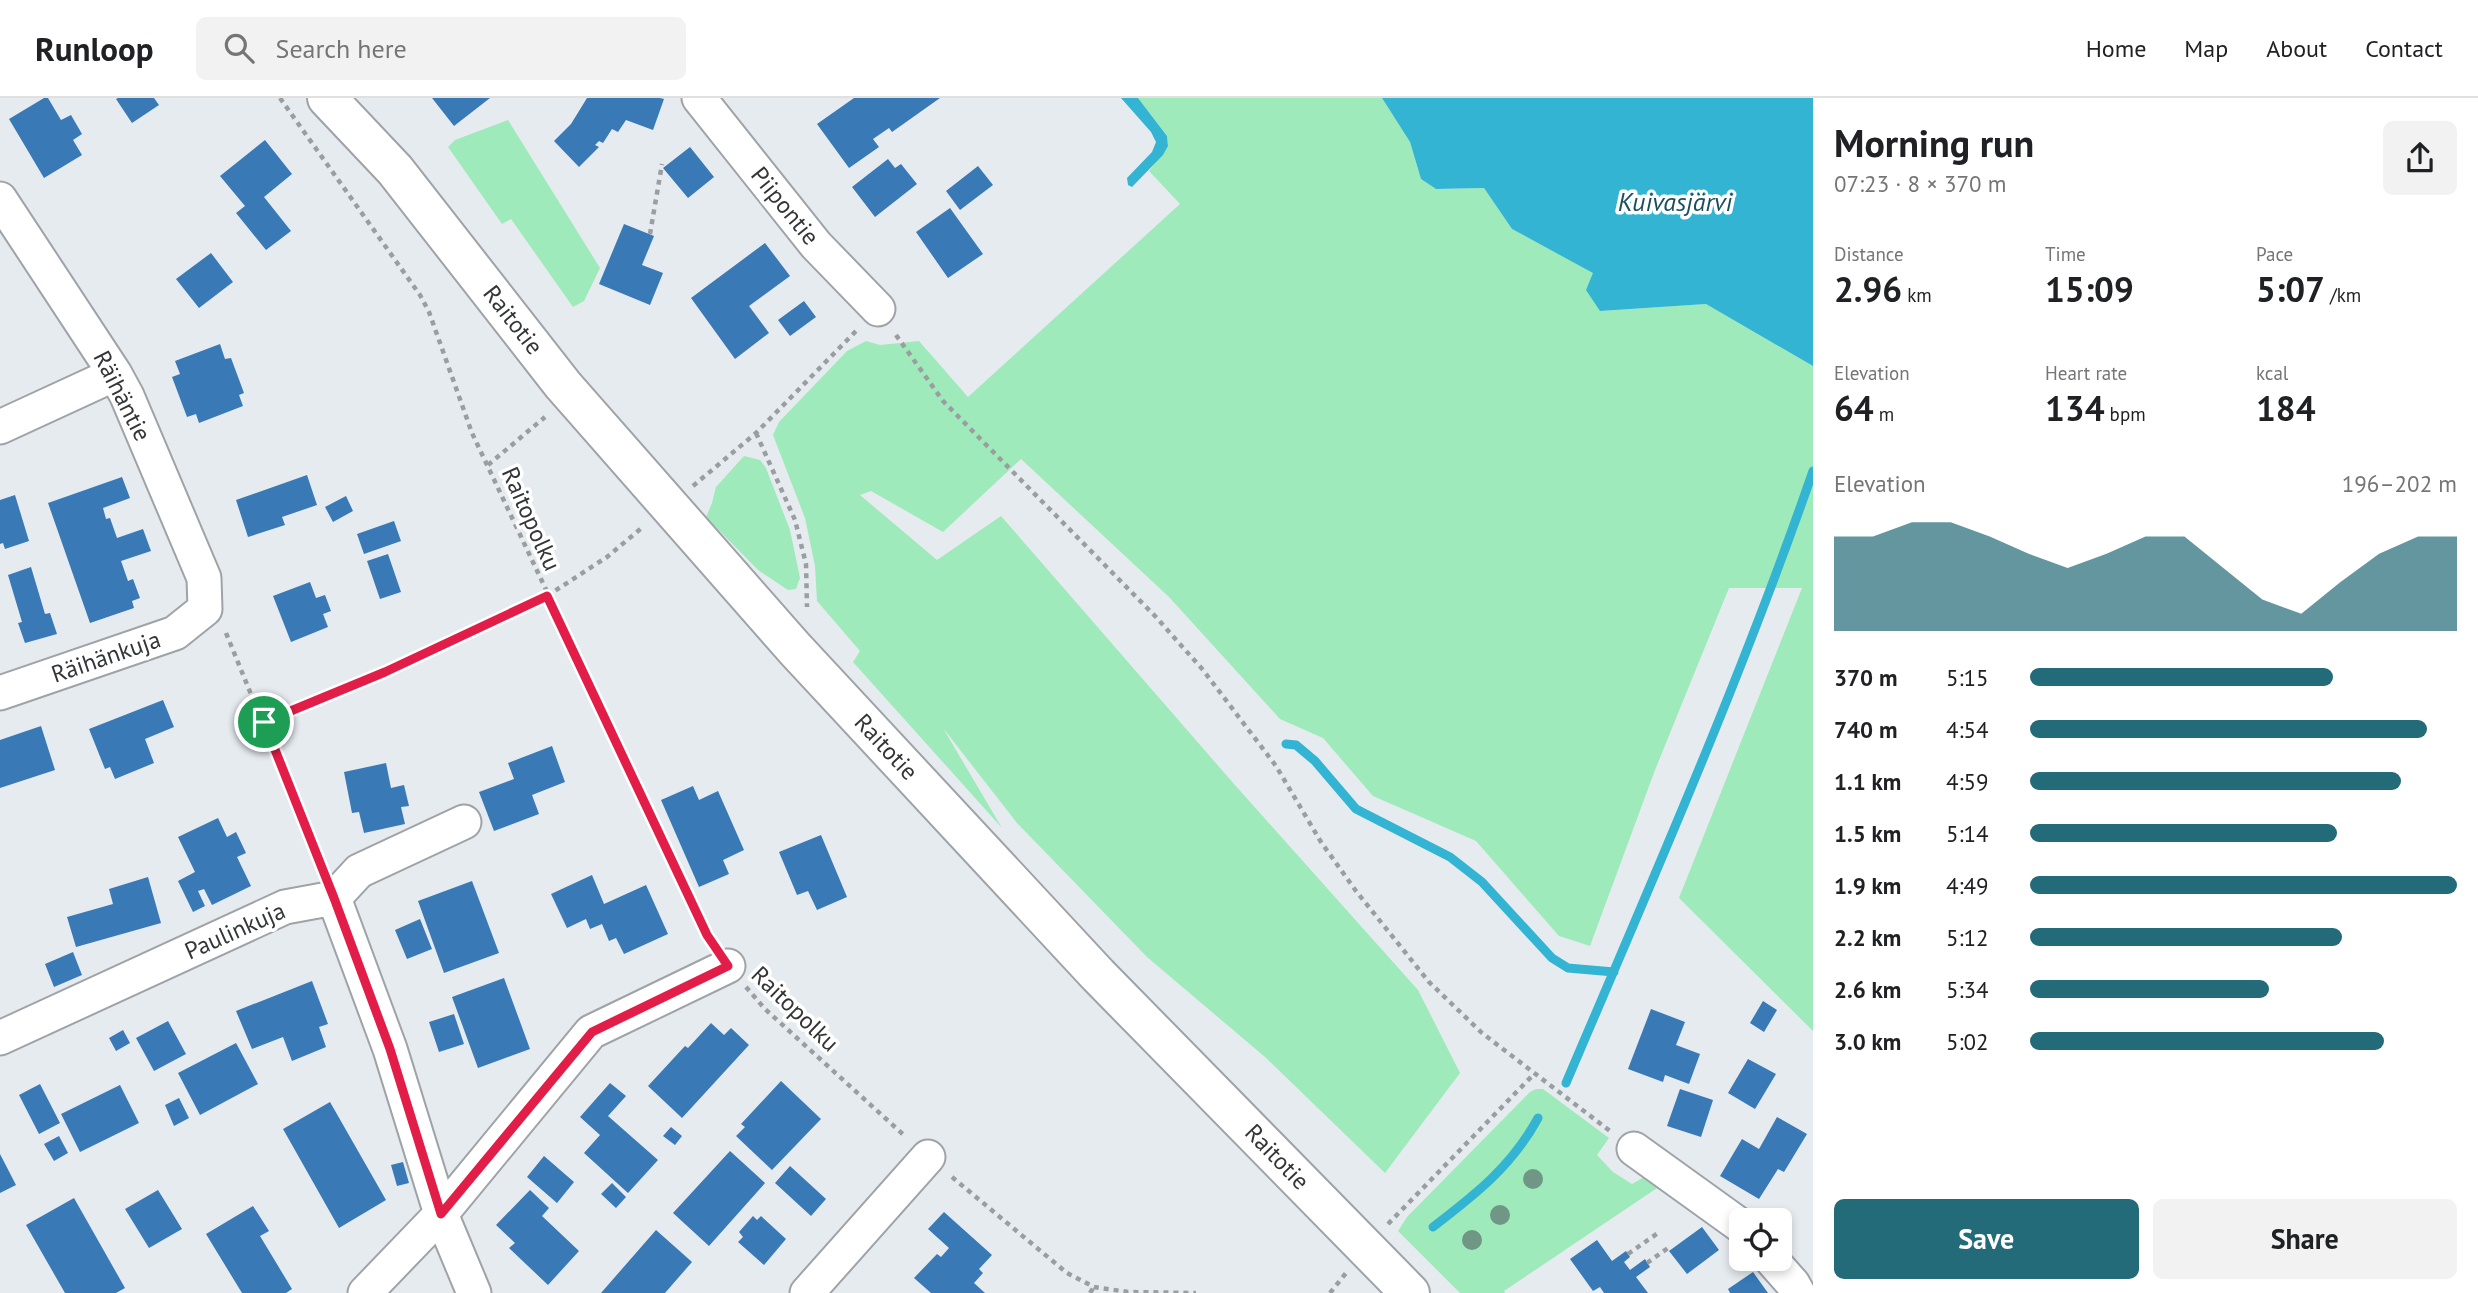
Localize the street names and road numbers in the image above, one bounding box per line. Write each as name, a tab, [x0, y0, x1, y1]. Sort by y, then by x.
street label: Piipontie	[744, 160, 826, 251]
street label: Raitotie	[477, 279, 550, 361]
street label: Räihäntie	[87, 345, 158, 446]
street label: Raitopolku	[495, 462, 568, 576]
street label: Räihänkuja	[47, 623, 164, 690]
street label: Raitotie	[848, 707, 925, 786]
street label: Paulinkuja	[180, 895, 290, 966]
street label: Raitopolku	[745, 959, 846, 1058]
street label: Raitotie	[1238, 1117, 1316, 1196]

